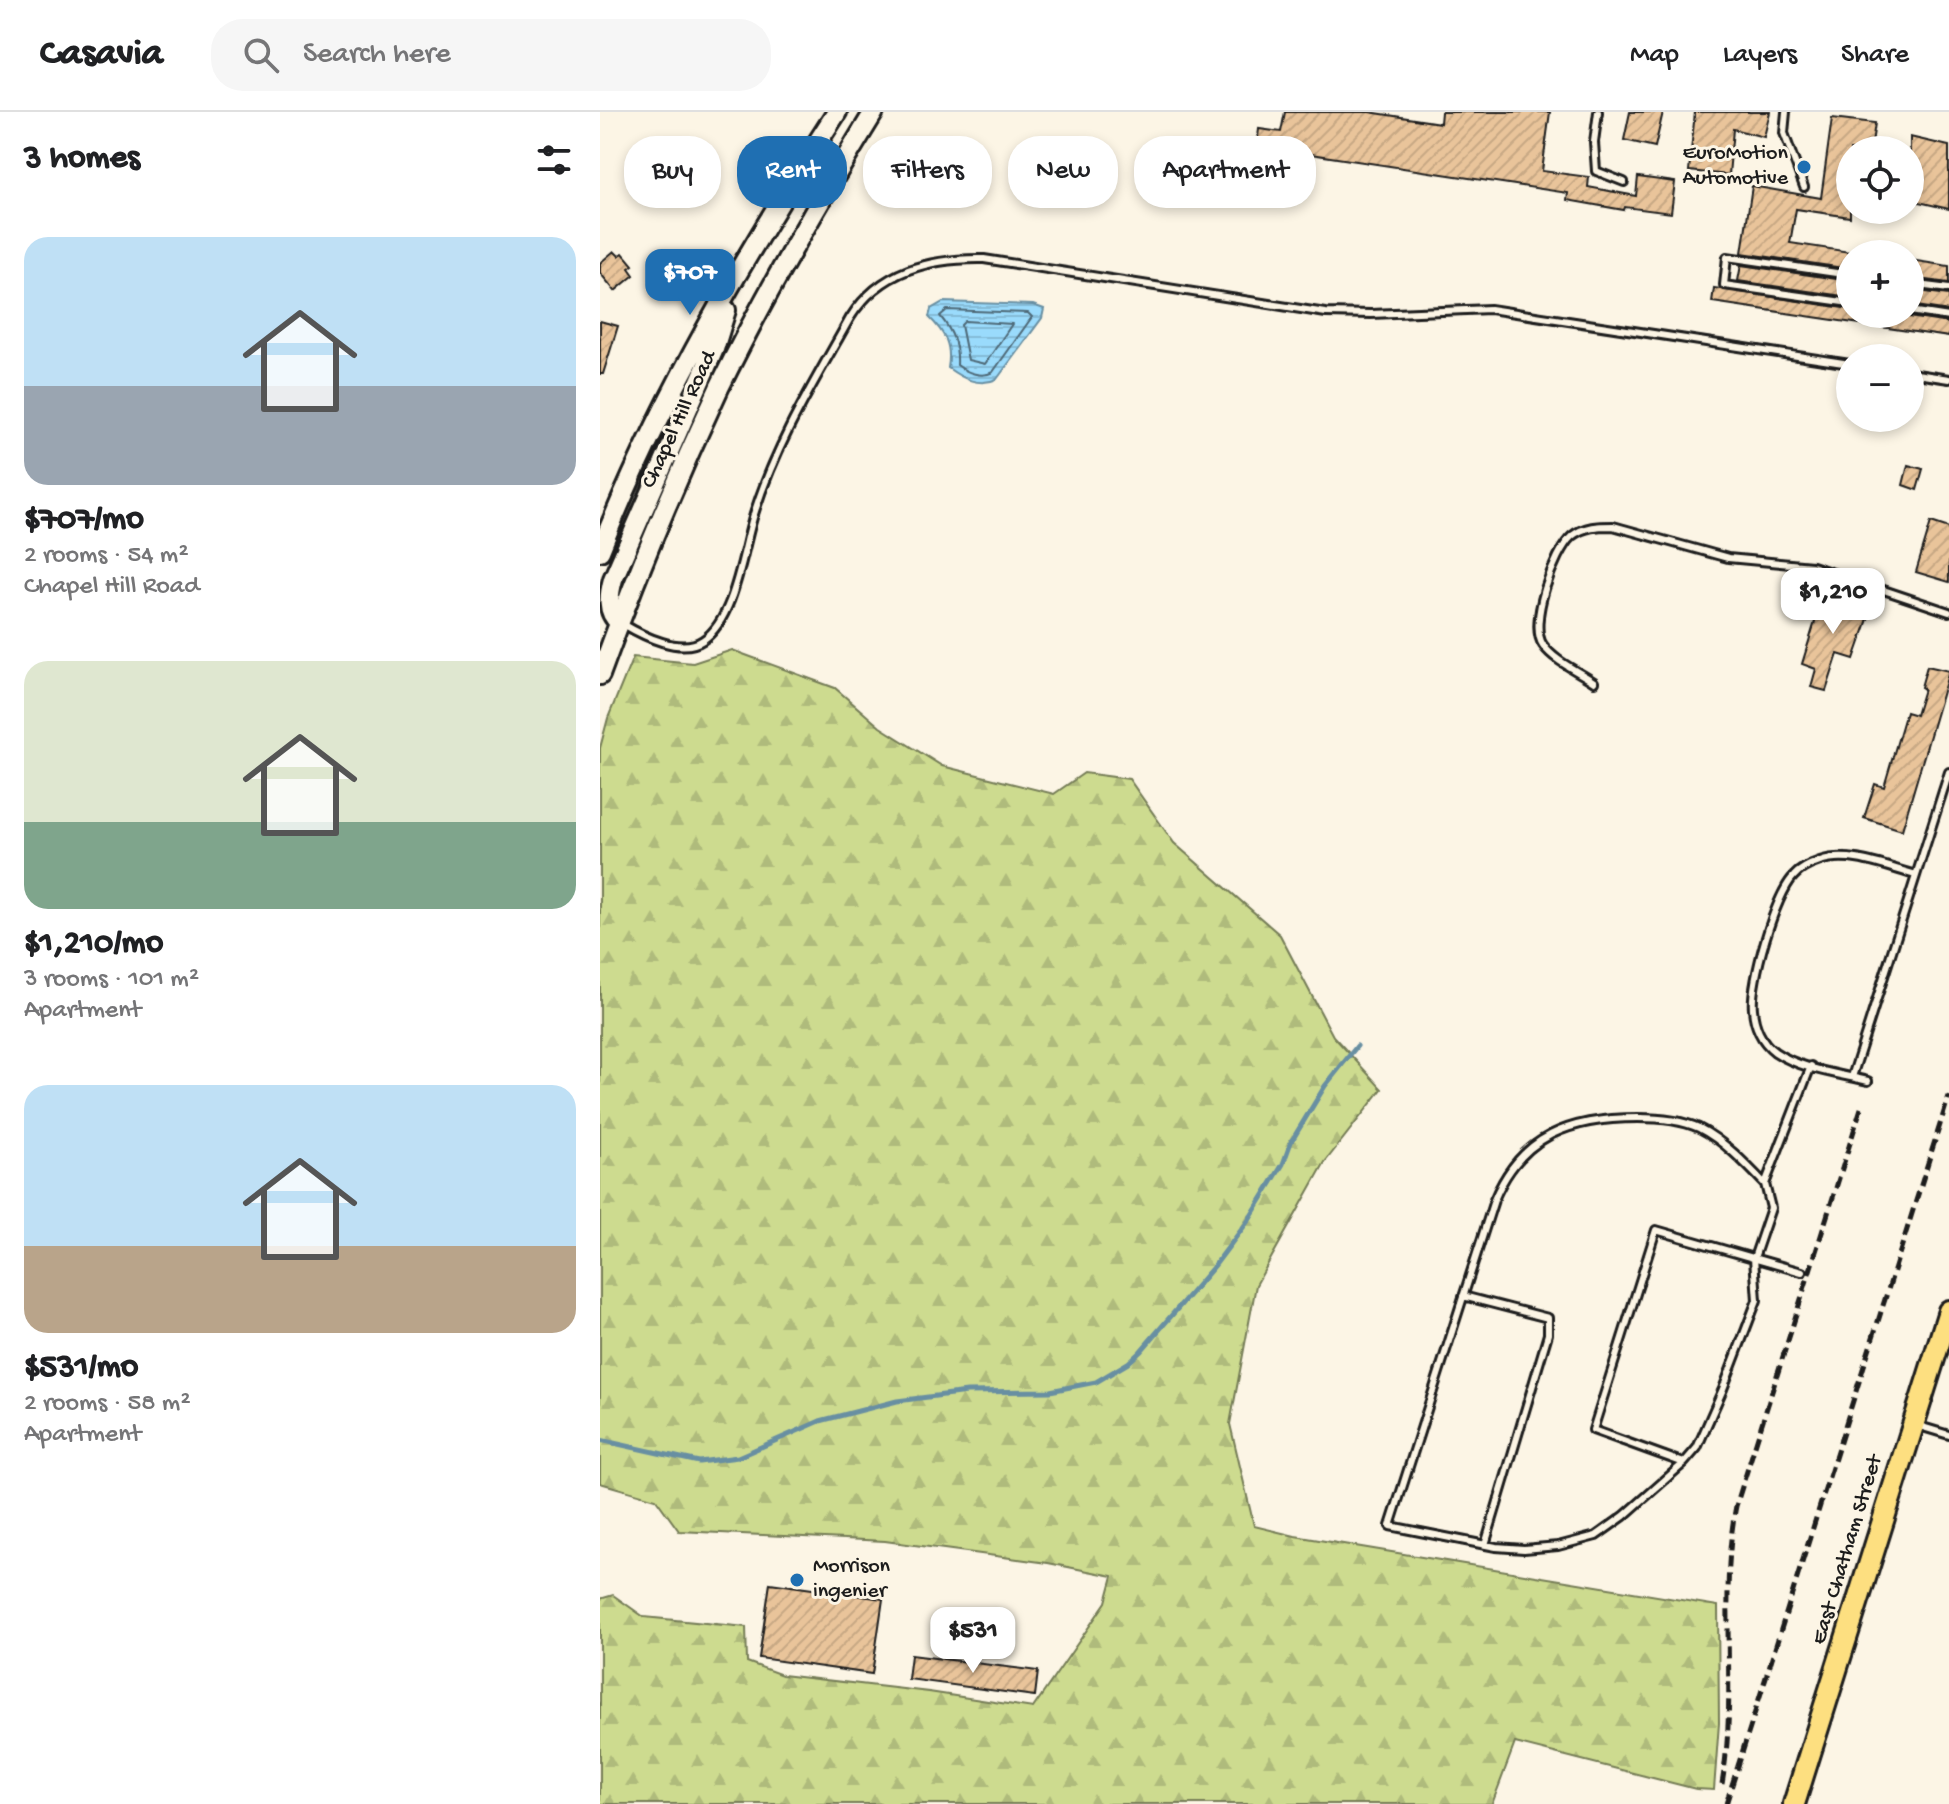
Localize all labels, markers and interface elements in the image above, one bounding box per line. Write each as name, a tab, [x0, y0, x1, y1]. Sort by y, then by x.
search box	[211, 19, 771, 91]
text: Casavia	[40, 33, 163, 77]
icon: search	[239, 33, 283, 77]
text: Search here	[303, 38, 451, 73]
text: Map	[1630, 39, 1679, 72]
text: Layers	[1723, 39, 1797, 72]
text: Share	[1841, 39, 1909, 72]
chip: Buy	[624, 136, 721, 208]
chip: Rent	[737, 136, 847, 208]
chip: Filters	[863, 136, 992, 208]
chip: New	[1008, 136, 1118, 208]
chip: Apartment	[1134, 136, 1316, 208]
map controls	[1836, 136, 1924, 432]
button: locate	[1836, 136, 1924, 224]
icon: filters	[532, 138, 576, 182]
text: 3 homes	[24, 140, 140, 180]
place label: EuroMotion Automotive	[1682, 141, 1789, 192]
marker: EuroMotion Automotive	[1795, 158, 1813, 176]
button: +	[1836, 240, 1924, 328]
pin: $707	[643, 249, 737, 317]
text: $707	[663, 259, 717, 290]
icon: home	[228, 289, 372, 433]
button: −	[1836, 344, 1924, 432]
street label: Chapel Hill Road	[637, 345, 724, 493]
text: $707/mo	[24, 501, 144, 541]
text: 2 rooms · 54 m²	[24, 541, 189, 572]
pin: $1,210	[1768, 568, 1898, 636]
text: Chapel Hill Road	[24, 572, 199, 603]
text: $1,210	[1799, 578, 1867, 609]
icon: home	[228, 713, 372, 857]
text: $1,210/mo	[24, 925, 163, 965]
text: 3 rooms · 101 m²	[24, 965, 199, 996]
text: Apartment	[24, 996, 141, 1027]
icon: home	[228, 1137, 372, 1281]
text: $531/mo	[24, 1349, 138, 1389]
text: 2 rooms · 58 m²	[24, 1389, 190, 1420]
text: Apartment	[24, 1420, 141, 1451]
street label: East Chatham Street	[1807, 1450, 1890, 1648]
place label: Morrison ingenier	[813, 1554, 891, 1605]
marker: Morrison ingenier	[788, 1571, 806, 1589]
pin: $531	[926, 1607, 1020, 1675]
text: $531	[948, 1617, 998, 1648]

